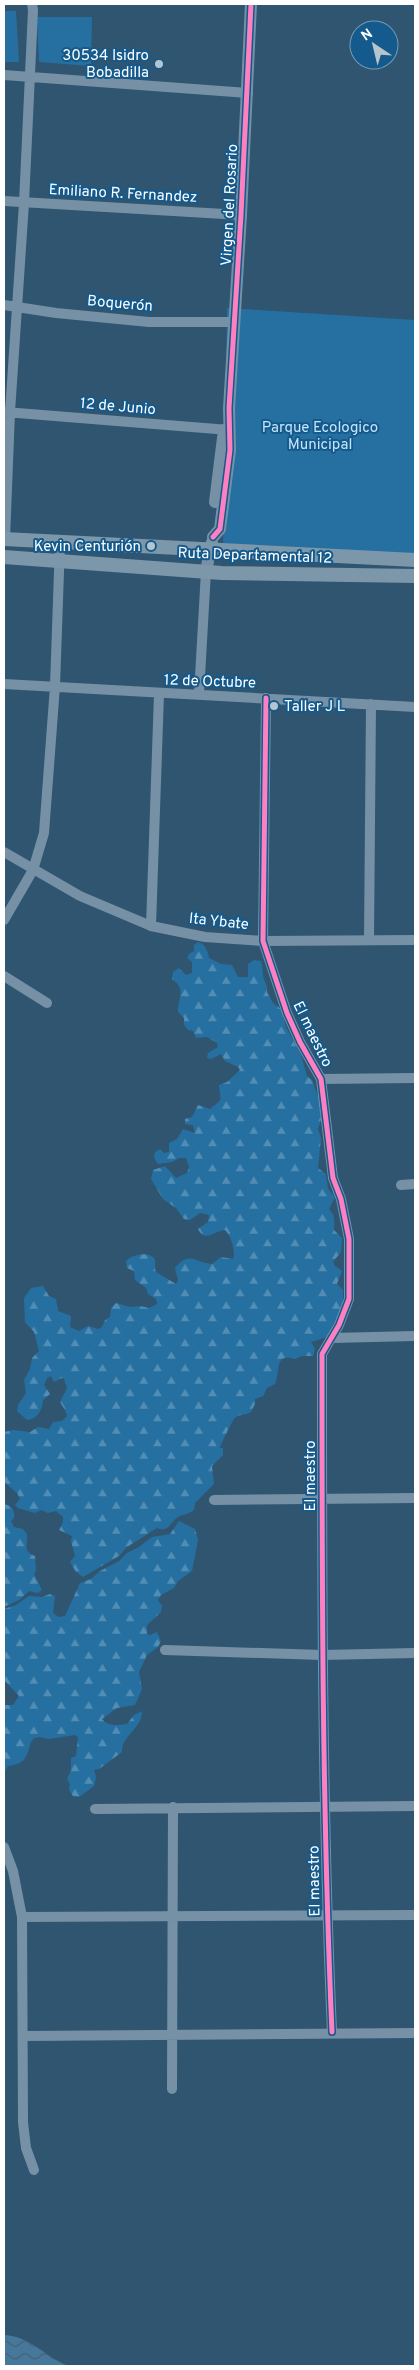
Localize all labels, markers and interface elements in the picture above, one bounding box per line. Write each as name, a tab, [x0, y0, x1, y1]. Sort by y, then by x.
north arrow	[349, 20, 399, 70]
text: N	[358, 26, 376, 45]
place label: 30534 Isidro Bobadilla	[62, 47, 149, 83]
marker: 30534 Isidro Bobadilla	[153, 58, 165, 70]
street label: Virgen del Rosario	[218, 144, 243, 267]
street label: Emiliano R. Fernandez	[48, 181, 198, 208]
street label: Boquerón	[86, 292, 154, 317]
street label: 12 de Junio	[79, 395, 156, 420]
park label: Parque Ecologico Municipal	[262, 419, 378, 455]
place label: Kevin Centurión	[34, 538, 141, 557]
marker: Kevin Centurión	[145, 540, 157, 552]
street label: Ruta Departamental 12	[177, 544, 333, 569]
street label: 12 de Octubre	[164, 671, 256, 694]
place label: Taller J L	[284, 698, 345, 717]
marker: Taller J L	[268, 700, 280, 712]
street label: Ita Ybate	[188, 910, 250, 935]
street label: El maestro	[288, 999, 336, 1071]
street label: El maestro	[302, 1440, 321, 1512]
street label: El maestro	[305, 1845, 326, 1917]

